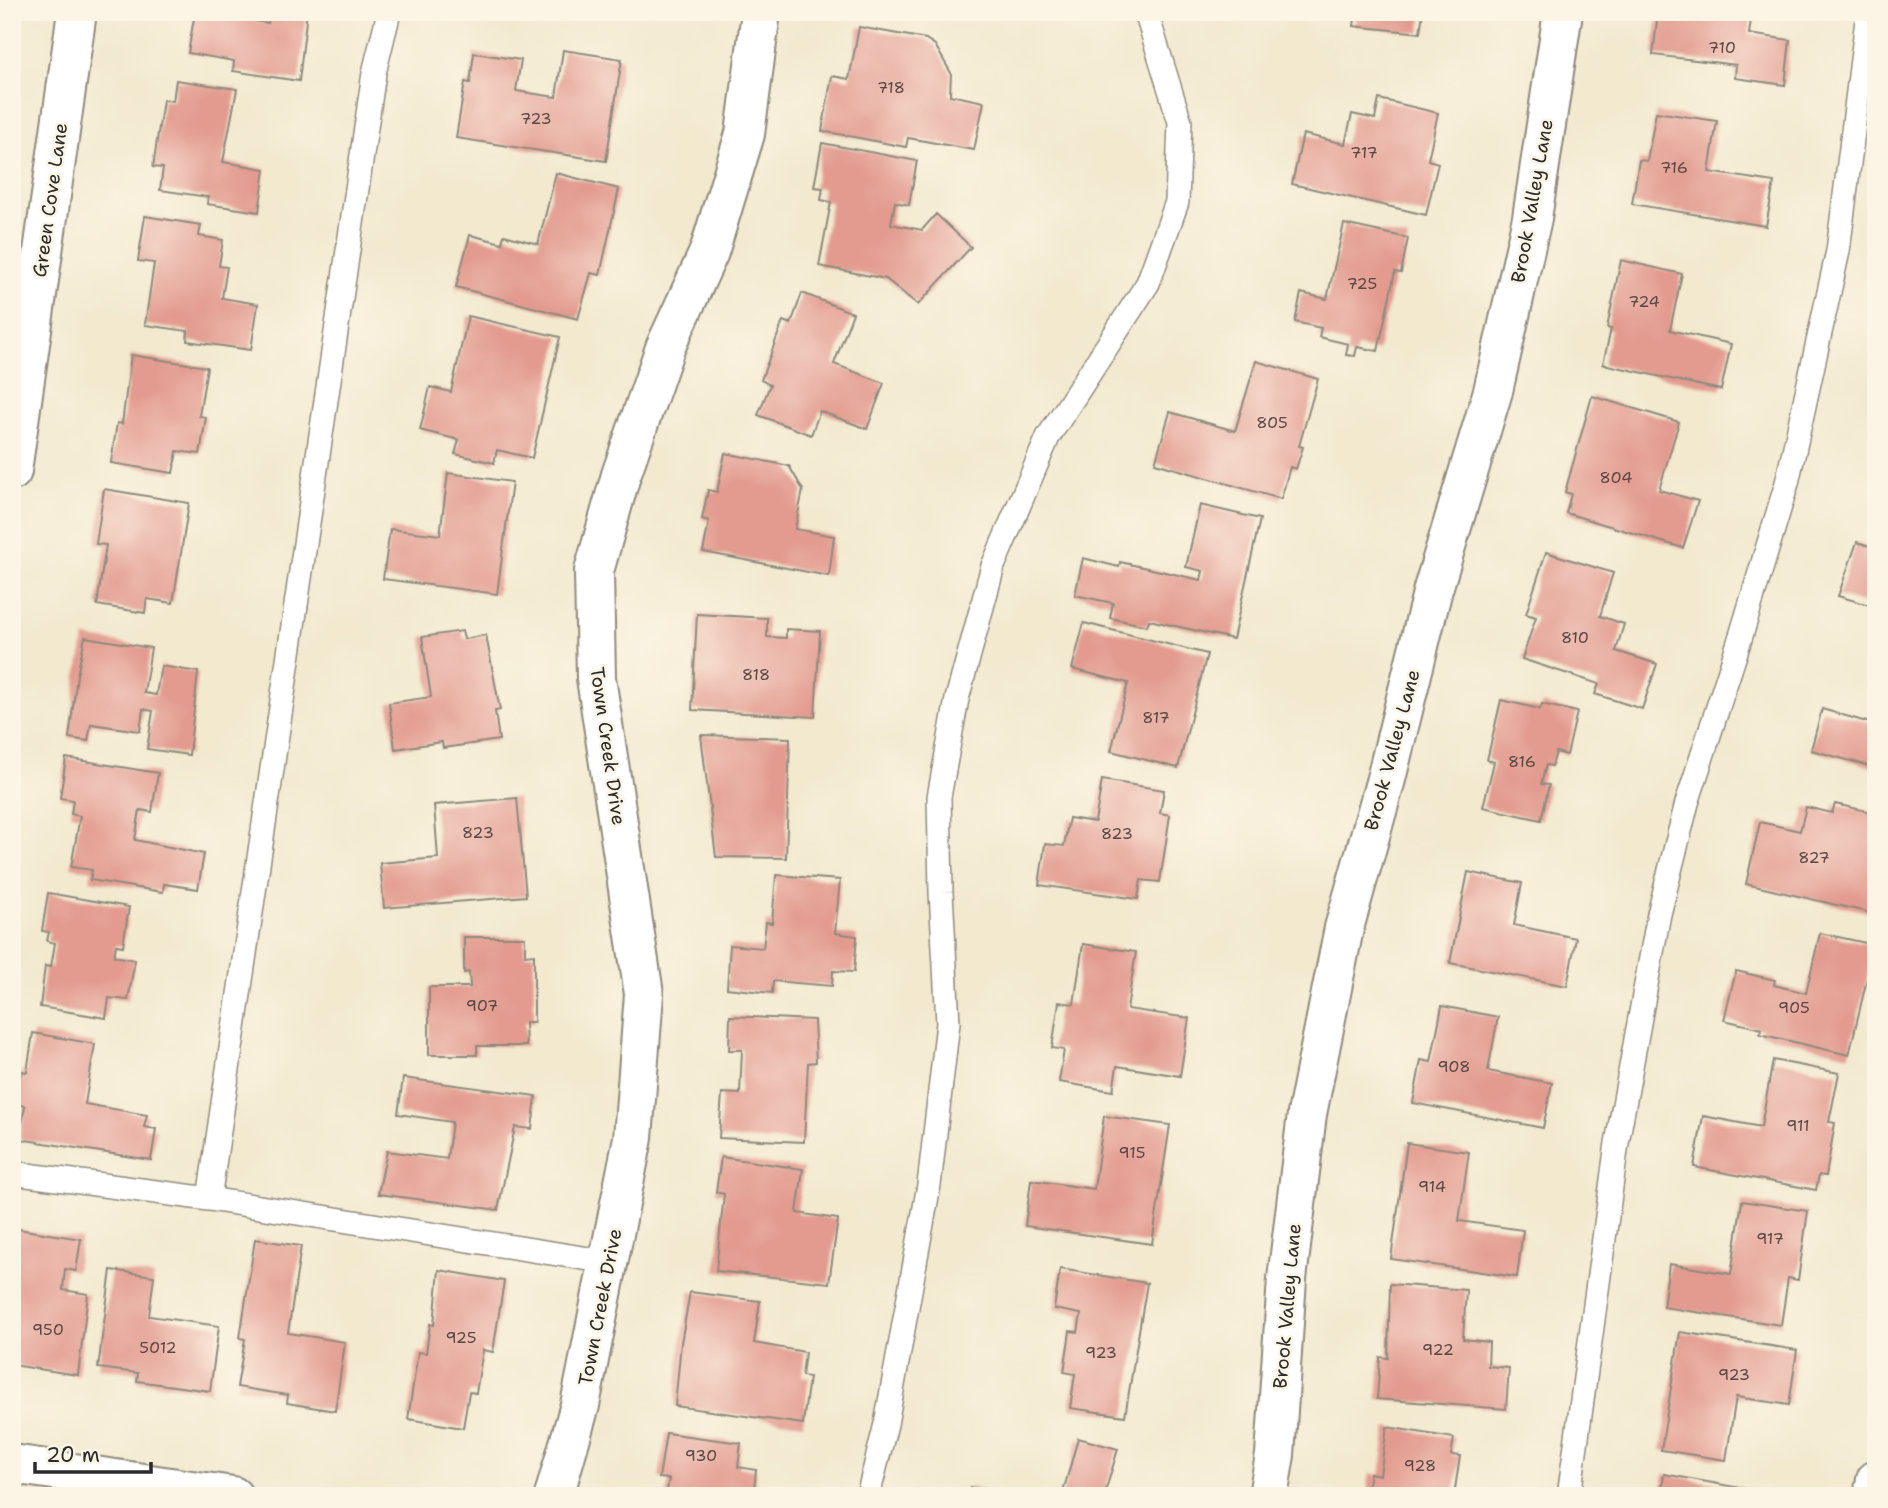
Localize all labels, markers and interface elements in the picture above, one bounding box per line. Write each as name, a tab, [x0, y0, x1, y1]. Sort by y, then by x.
house number: 710	[1708, 37, 1736, 58]
house number: 718	[877, 77, 905, 98]
house number: 723	[520, 108, 552, 129]
street label: Brook Valley Lane	[1505, 117, 1559, 285]
street label: Green Cove Lane	[27, 121, 73, 279]
house number: 717	[1350, 142, 1378, 163]
house number: 716	[1660, 157, 1688, 178]
house number: 725	[1347, 273, 1377, 294]
house number: 724	[1628, 291, 1660, 312]
house number: 805	[1256, 412, 1288, 433]
house number: 804	[1600, 467, 1632, 488]
house number: 810	[1561, 627, 1589, 648]
house number: 818	[742, 664, 770, 685]
street label: Town Creek Drive	[585, 665, 631, 827]
street label: Brook Valley Lane	[1358, 667, 1426, 833]
house number: 817	[1142, 707, 1170, 728]
house number: 816	[1508, 751, 1536, 772]
house number: 823	[462, 822, 494, 843]
house number: 823	[1101, 823, 1133, 844]
house number: 827	[1798, 847, 1830, 868]
house number: 907	[466, 995, 498, 1016]
house number: 905	[1778, 997, 1810, 1018]
house number: 908	[1437, 1056, 1471, 1077]
house number: 911	[1786, 1115, 1810, 1136]
house number: 915	[1119, 1142, 1145, 1163]
house number: 914	[1418, 1176, 1446, 1197]
street label: Brook Valley Lane	[1267, 1222, 1307, 1390]
street label: Town Creek Drive	[573, 1226, 627, 1388]
house number: 917	[1756, 1228, 1784, 1249]
house number: 950	[32, 1319, 64, 1340]
house number: 925	[445, 1327, 477, 1348]
house number: 5012	[139, 1337, 177, 1358]
house number: 922	[1422, 1339, 1454, 1360]
house number: 923	[1085, 1342, 1117, 1363]
house number: 923	[1718, 1364, 1750, 1385]
scale bar	[35, 1431, 150, 1475]
text: 20 m	[46, 1441, 100, 1469]
house number: 930	[685, 1445, 717, 1466]
house number: 928	[1404, 1455, 1436, 1476]

